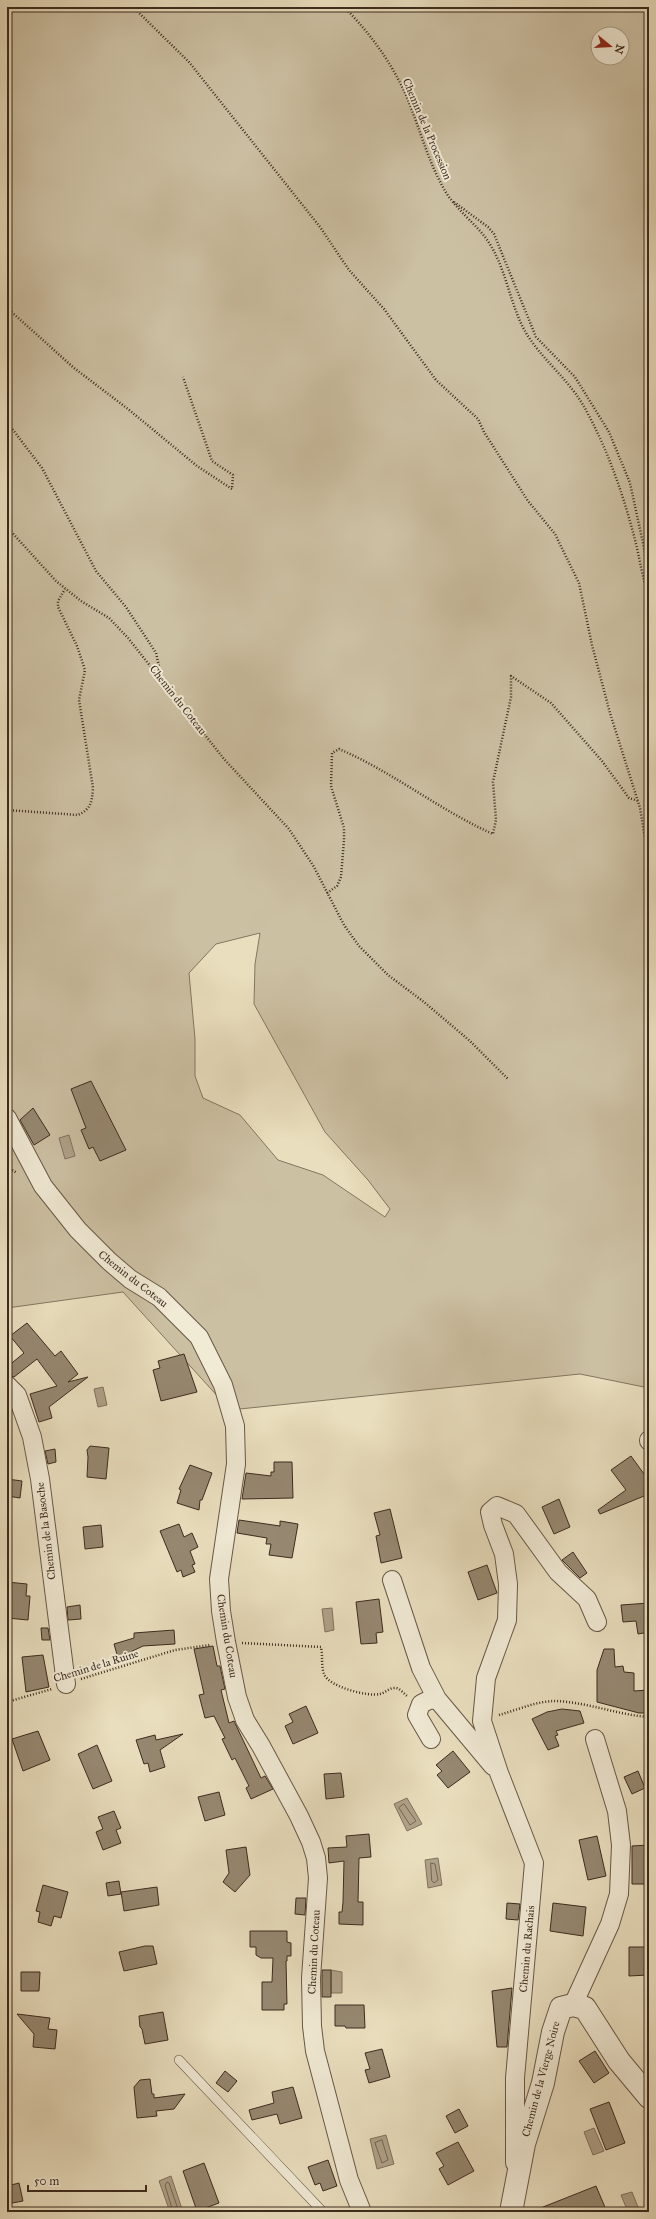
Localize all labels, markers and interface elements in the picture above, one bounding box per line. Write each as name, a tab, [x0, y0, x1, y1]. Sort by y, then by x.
north arrow	[590, 26, 630, 66]
text: N	[611, 42, 627, 56]
street label: Chemin de la Procession	[400, 76, 454, 182]
street label: Chemin du Coteau	[147, 663, 209, 737]
street label: Chemin du Coteau	[96, 1248, 170, 1310]
street label: Chemin de la Basoche	[34, 1481, 58, 1580]
street label: Chemin du Coteau	[214, 1593, 240, 1679]
street label: Chemin de la Ruine	[52, 1647, 141, 1685]
street label: Chemin du Rachais	[517, 1905, 537, 1993]
street label: Chemin du Coteau	[305, 1909, 323, 1995]
street label: Chemin de la Vierge Noire	[519, 2019, 563, 2138]
scale bar	[28, 2167, 146, 2193]
text: 50 m	[34, 2174, 59, 2188]

